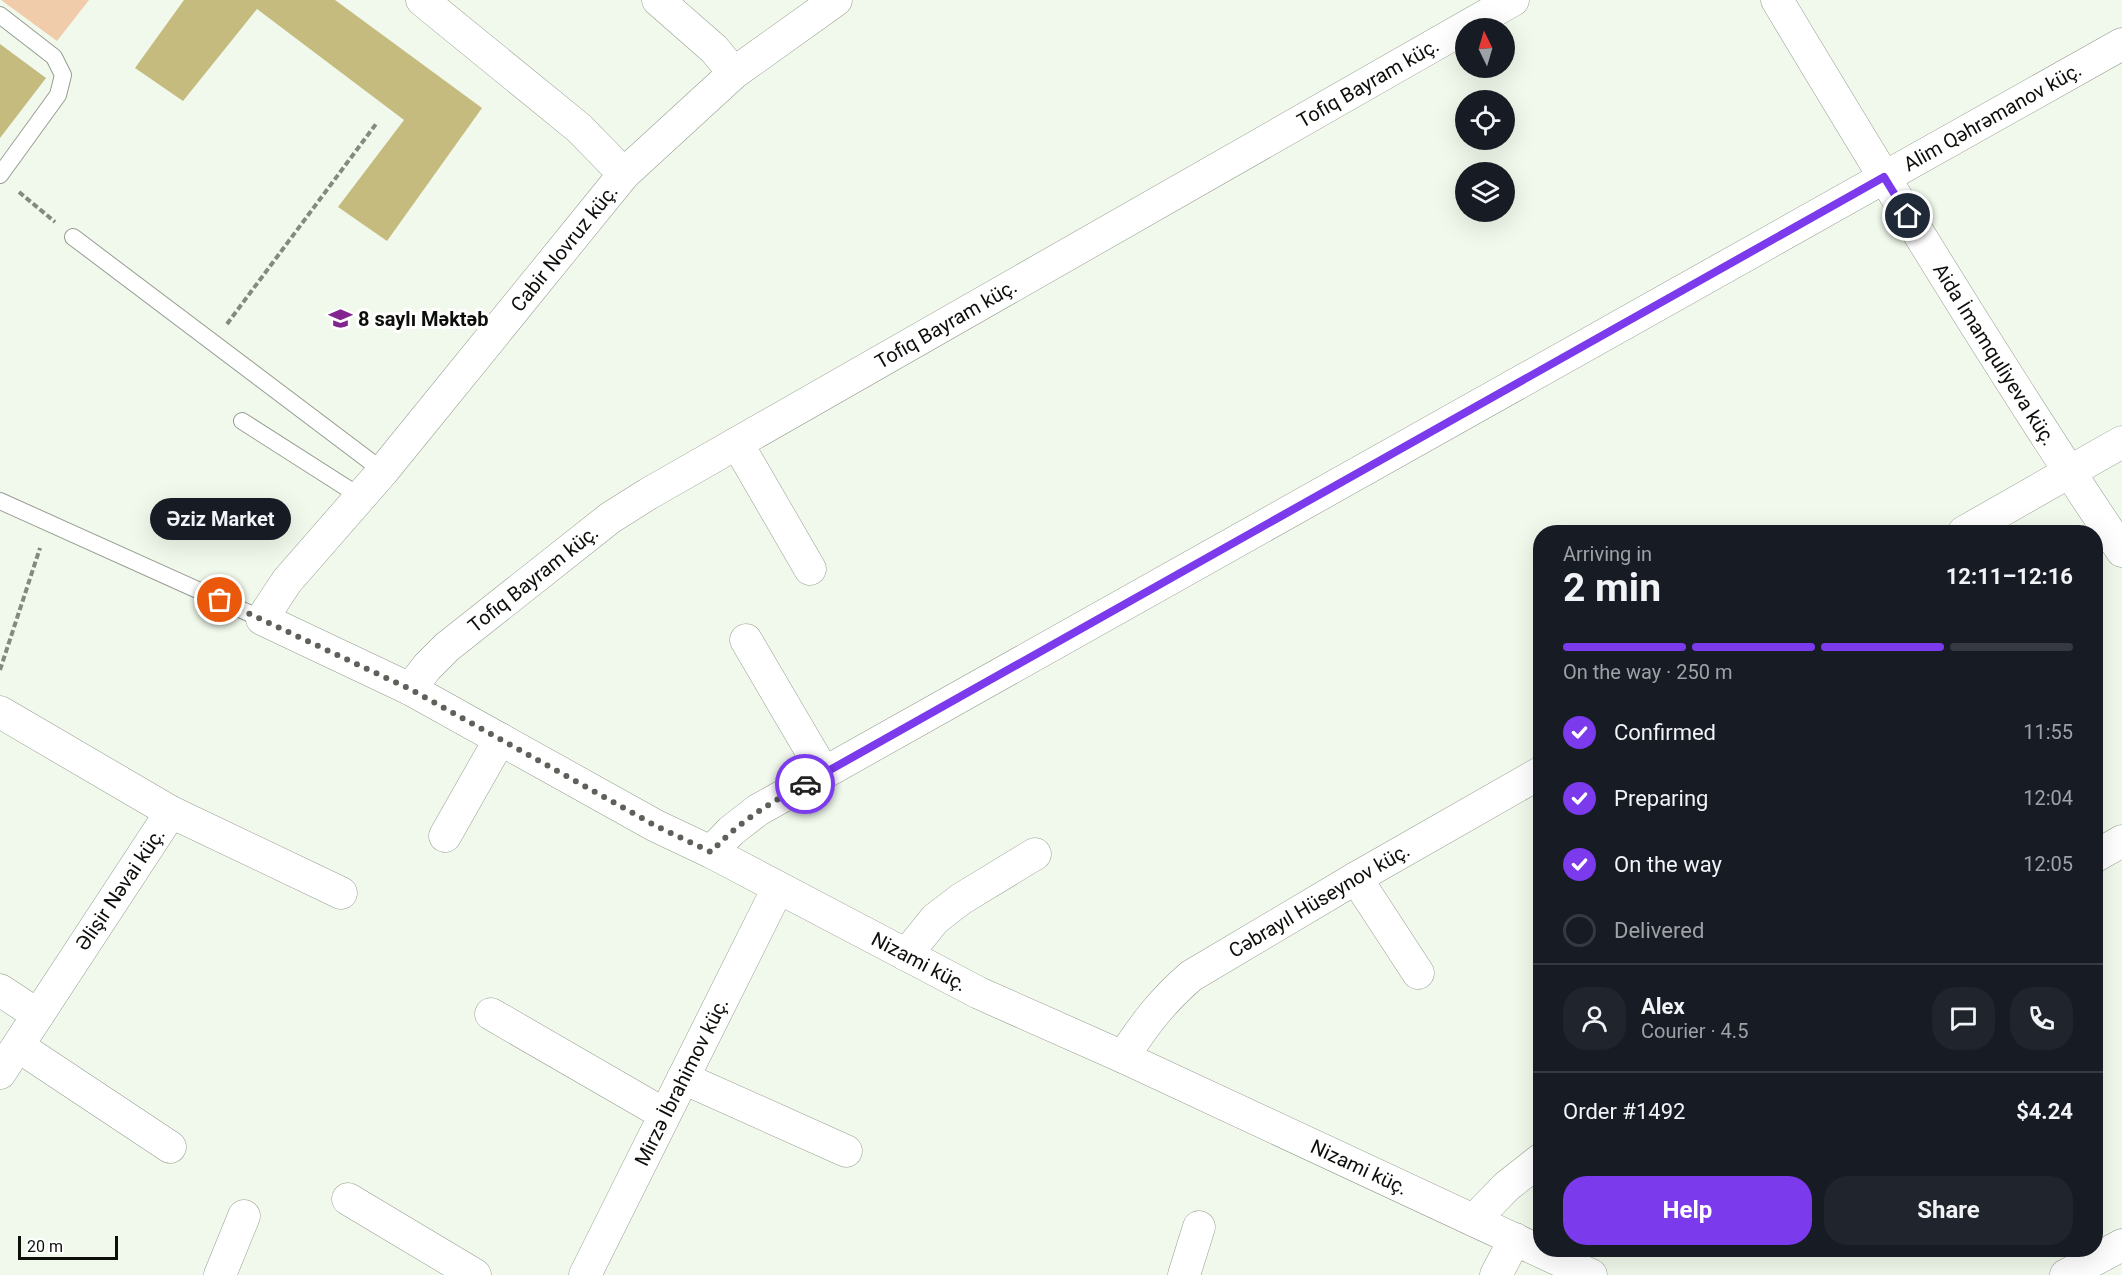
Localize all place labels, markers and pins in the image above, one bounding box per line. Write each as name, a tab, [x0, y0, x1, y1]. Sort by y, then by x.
pin	[1882, 190, 1933, 241]
school or university icon: 8 saylı Məktəb	[327, 306, 353, 332]
place label: 8 saylı Məktəb	[358, 307, 488, 331]
callout: Əziz Market	[150, 498, 290, 540]
pin	[194, 574, 245, 625]

